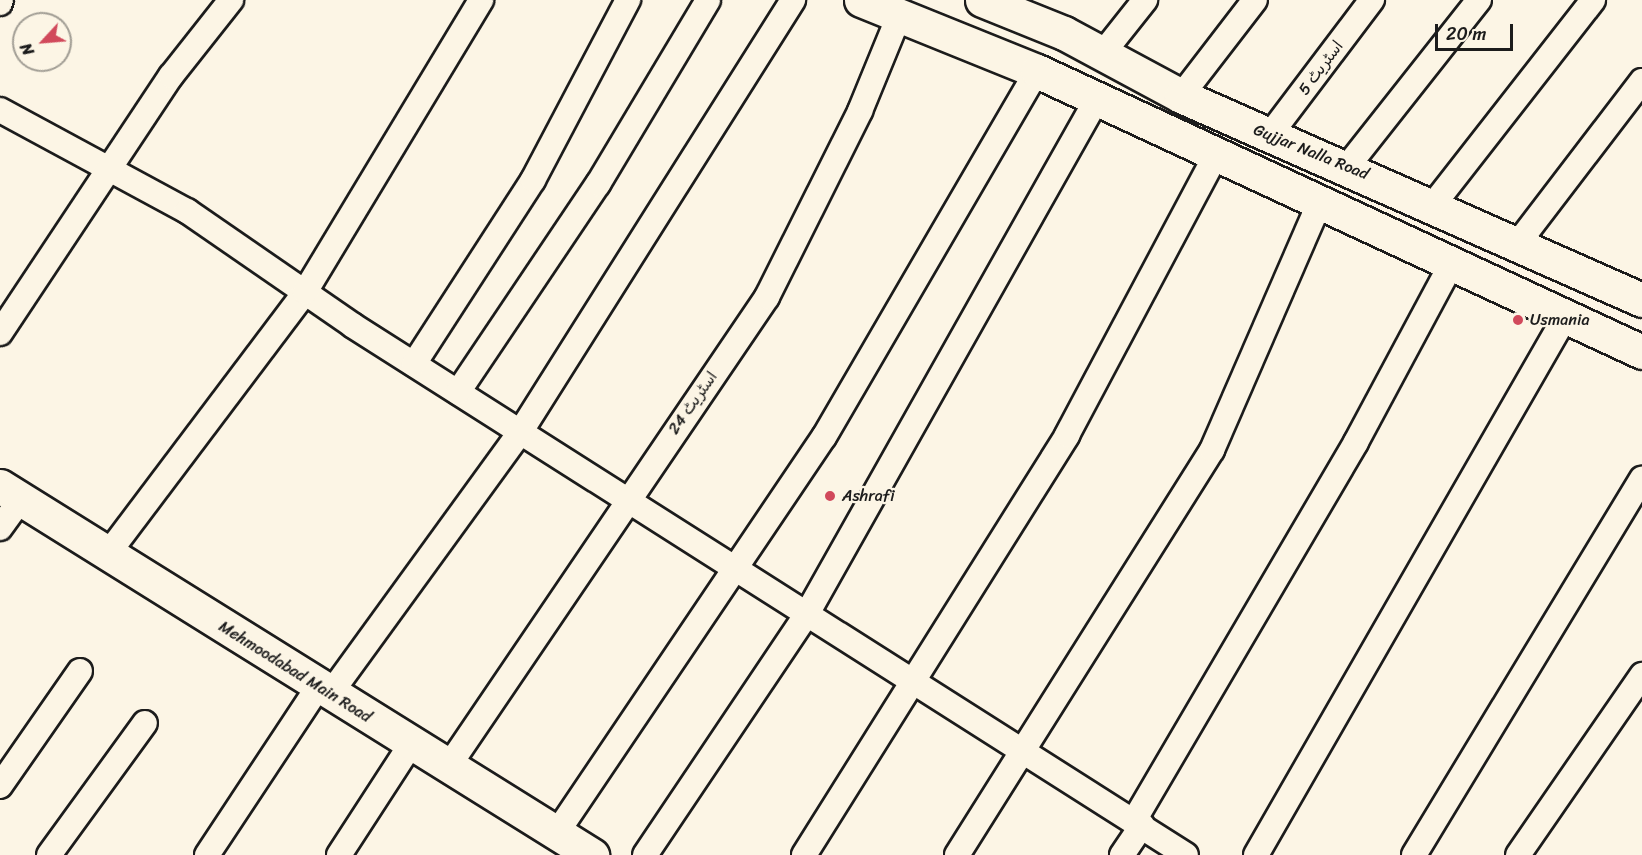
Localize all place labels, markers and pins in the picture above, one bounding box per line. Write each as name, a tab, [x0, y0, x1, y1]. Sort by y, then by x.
place label: Usmania	[1530, 310, 1589, 330]
marker: Usmania	[1511, 313, 1525, 327]
place label: Ashrafi	[842, 486, 895, 506]
marker: Ashrafi	[823, 489, 837, 503]

